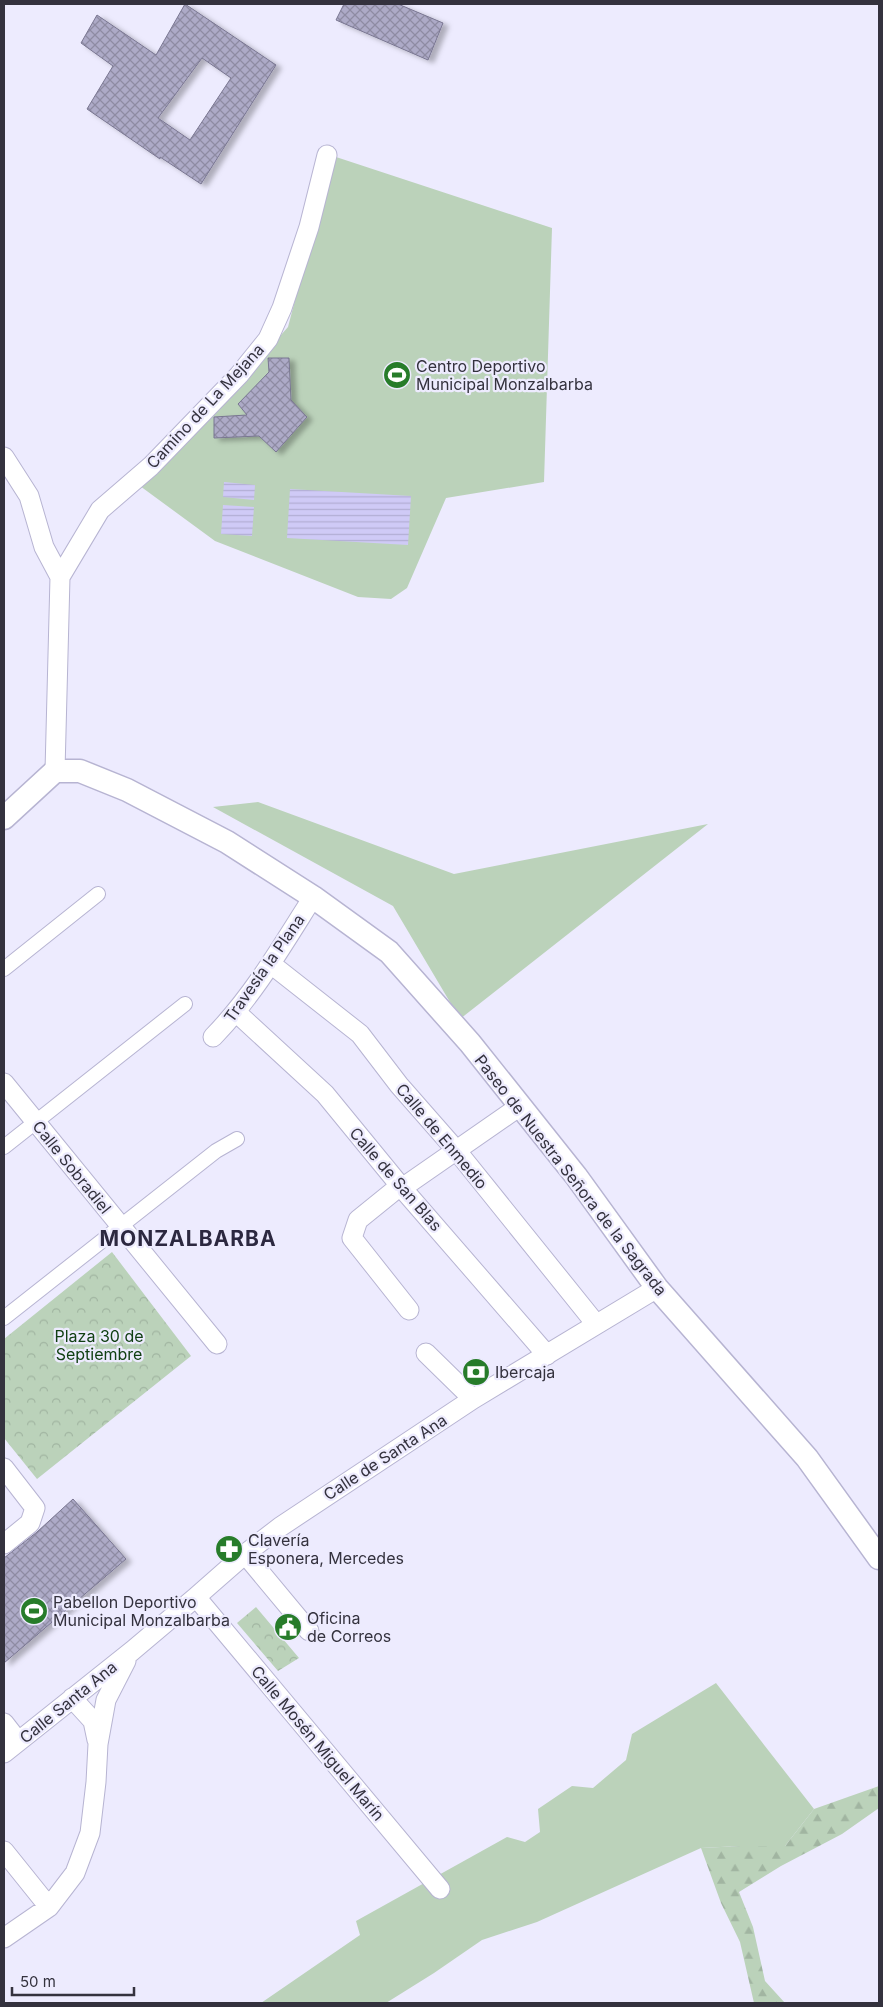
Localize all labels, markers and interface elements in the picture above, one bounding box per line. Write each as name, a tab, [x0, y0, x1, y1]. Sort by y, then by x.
street label: Camino de La Mejana	[142, 339, 268, 473]
place label: Centro Deportivo Municipal Monzalbarba	[416, 356, 593, 394]
sports icon: Centro Deportivo Municipal Monzalbarba	[382, 360, 412, 390]
street label: Travesía la Plana	[219, 910, 309, 1026]
street label: Paseo de Nuestra Señora de la Sagrada	[471, 1050, 671, 1300]
street label: Calle de Enmedio	[392, 1079, 492, 1193]
street label: Calle Sobradiel	[28, 1116, 116, 1218]
street label: Calle de San Blas	[346, 1123, 446, 1235]
district label: MONZALBARBA	[99, 1226, 277, 1251]
park label: Plaza 30 de Septiembre	[55, 1326, 144, 1364]
bank icon: Ibercaja	[461, 1357, 491, 1387]
place label: Ibercaja	[495, 1362, 555, 1382]
street label: Calle de Santa Ana	[320, 1410, 450, 1504]
place label: Clavería Esponera, Mercedes	[248, 1530, 404, 1568]
pharmacy icon: Clavería Esponera, Mercedes	[214, 1534, 244, 1564]
place label: Pabellon Deportivo Municipal Monzalbarba	[53, 1592, 230, 1630]
sports icon: Pabellon Deportivo Municipal Monzalbarba	[19, 1596, 49, 1626]
place label: Oficina de Correos	[307, 1608, 391, 1646]
public building icon: Oficina de Correos	[273, 1612, 303, 1642]
street label: Calle Santa Ana	[15, 1657, 121, 1747]
street label: Calle Mosén Miguel Marín	[247, 1661, 389, 1825]
scale bar	[12, 1964, 135, 1996]
text: 50 m	[20, 1972, 56, 1991]

